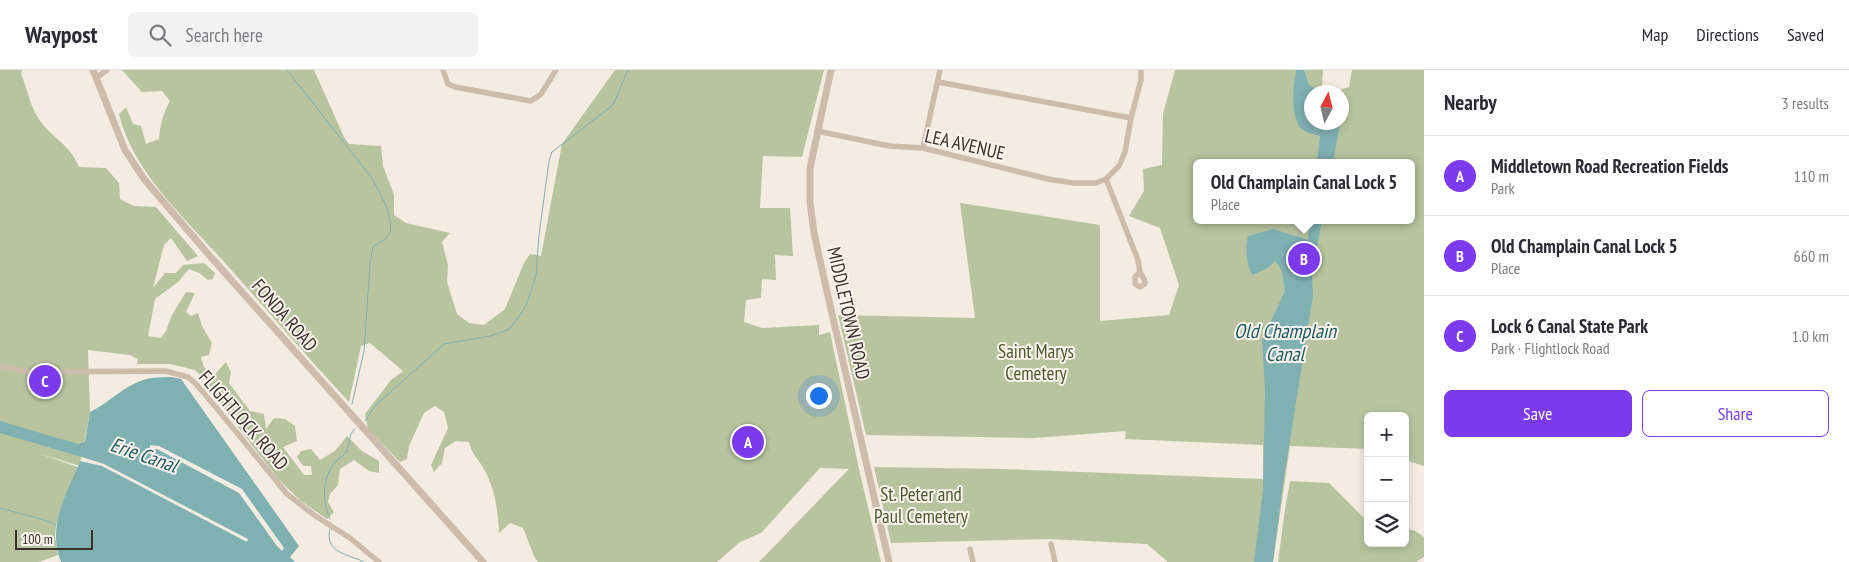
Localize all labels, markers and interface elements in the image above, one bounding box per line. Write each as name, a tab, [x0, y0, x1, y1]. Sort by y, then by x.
search box	[128, 12, 478, 57]
text: Waypost	[25, 19, 98, 50]
icon: search	[146, 21, 174, 49]
text: Search here	[186, 23, 263, 47]
text: Map	[1642, 23, 1668, 46]
text: Directions	[1696, 23, 1759, 46]
text: Saved	[1787, 23, 1824, 46]
north arrow	[1304, 85, 1349, 130]
text: Nearby	[1444, 89, 1497, 116]
text: 3 results	[1782, 93, 1829, 113]
street label: LEA AVENUE	[923, 123, 1007, 165]
text: Middletown Road Recreation Fields	[1491, 154, 1729, 178]
popup	[1193, 159, 1415, 224]
text: A	[1456, 166, 1464, 186]
text: 110 m	[1794, 166, 1829, 186]
text: Old Champlain Canal Lock 5	[1211, 170, 1397, 194]
text: Park	[1491, 178, 1515, 198]
text: Place	[1211, 194, 1240, 214]
text: Old Champlain Canal Lock 5	[1491, 234, 1678, 258]
pin: B	[1288, 240, 1320, 278]
street label: MIDDLETOWN ROAD	[822, 245, 876, 382]
text: B	[1456, 246, 1464, 266]
text: 660 m	[1794, 246, 1829, 266]
text: Place	[1491, 258, 1520, 278]
street label: FONDA ROAD	[247, 274, 323, 356]
text: Lock 6 Canal State Park	[1491, 314, 1648, 338]
water label: Old Champlain Canal	[1234, 318, 1337, 367]
text: C	[1456, 326, 1464, 346]
text: 1.0 km	[1792, 326, 1829, 346]
text: Park · Flightlock Road	[1491, 338, 1610, 358]
park label: Saint Marys Cemetery	[998, 339, 1074, 385]
pin: C	[29, 362, 61, 400]
street label: FLIGHTLOCK ROAD	[194, 365, 294, 475]
your location	[806, 383, 832, 409]
button: Save	[1444, 390, 1632, 437]
button: Share	[1642, 390, 1829, 437]
map controls	[1364, 412, 1409, 547]
button: +	[1364, 412, 1409, 457]
pin: A	[732, 423, 764, 461]
water label: Erie Canal	[107, 431, 183, 479]
button: −	[1364, 457, 1409, 502]
park label: St. Peter and Paul Cemetery	[874, 482, 969, 528]
button: layers	[1364, 502, 1409, 547]
scale bar	[15, 527, 92, 550]
text: 100 m	[22, 530, 53, 548]

